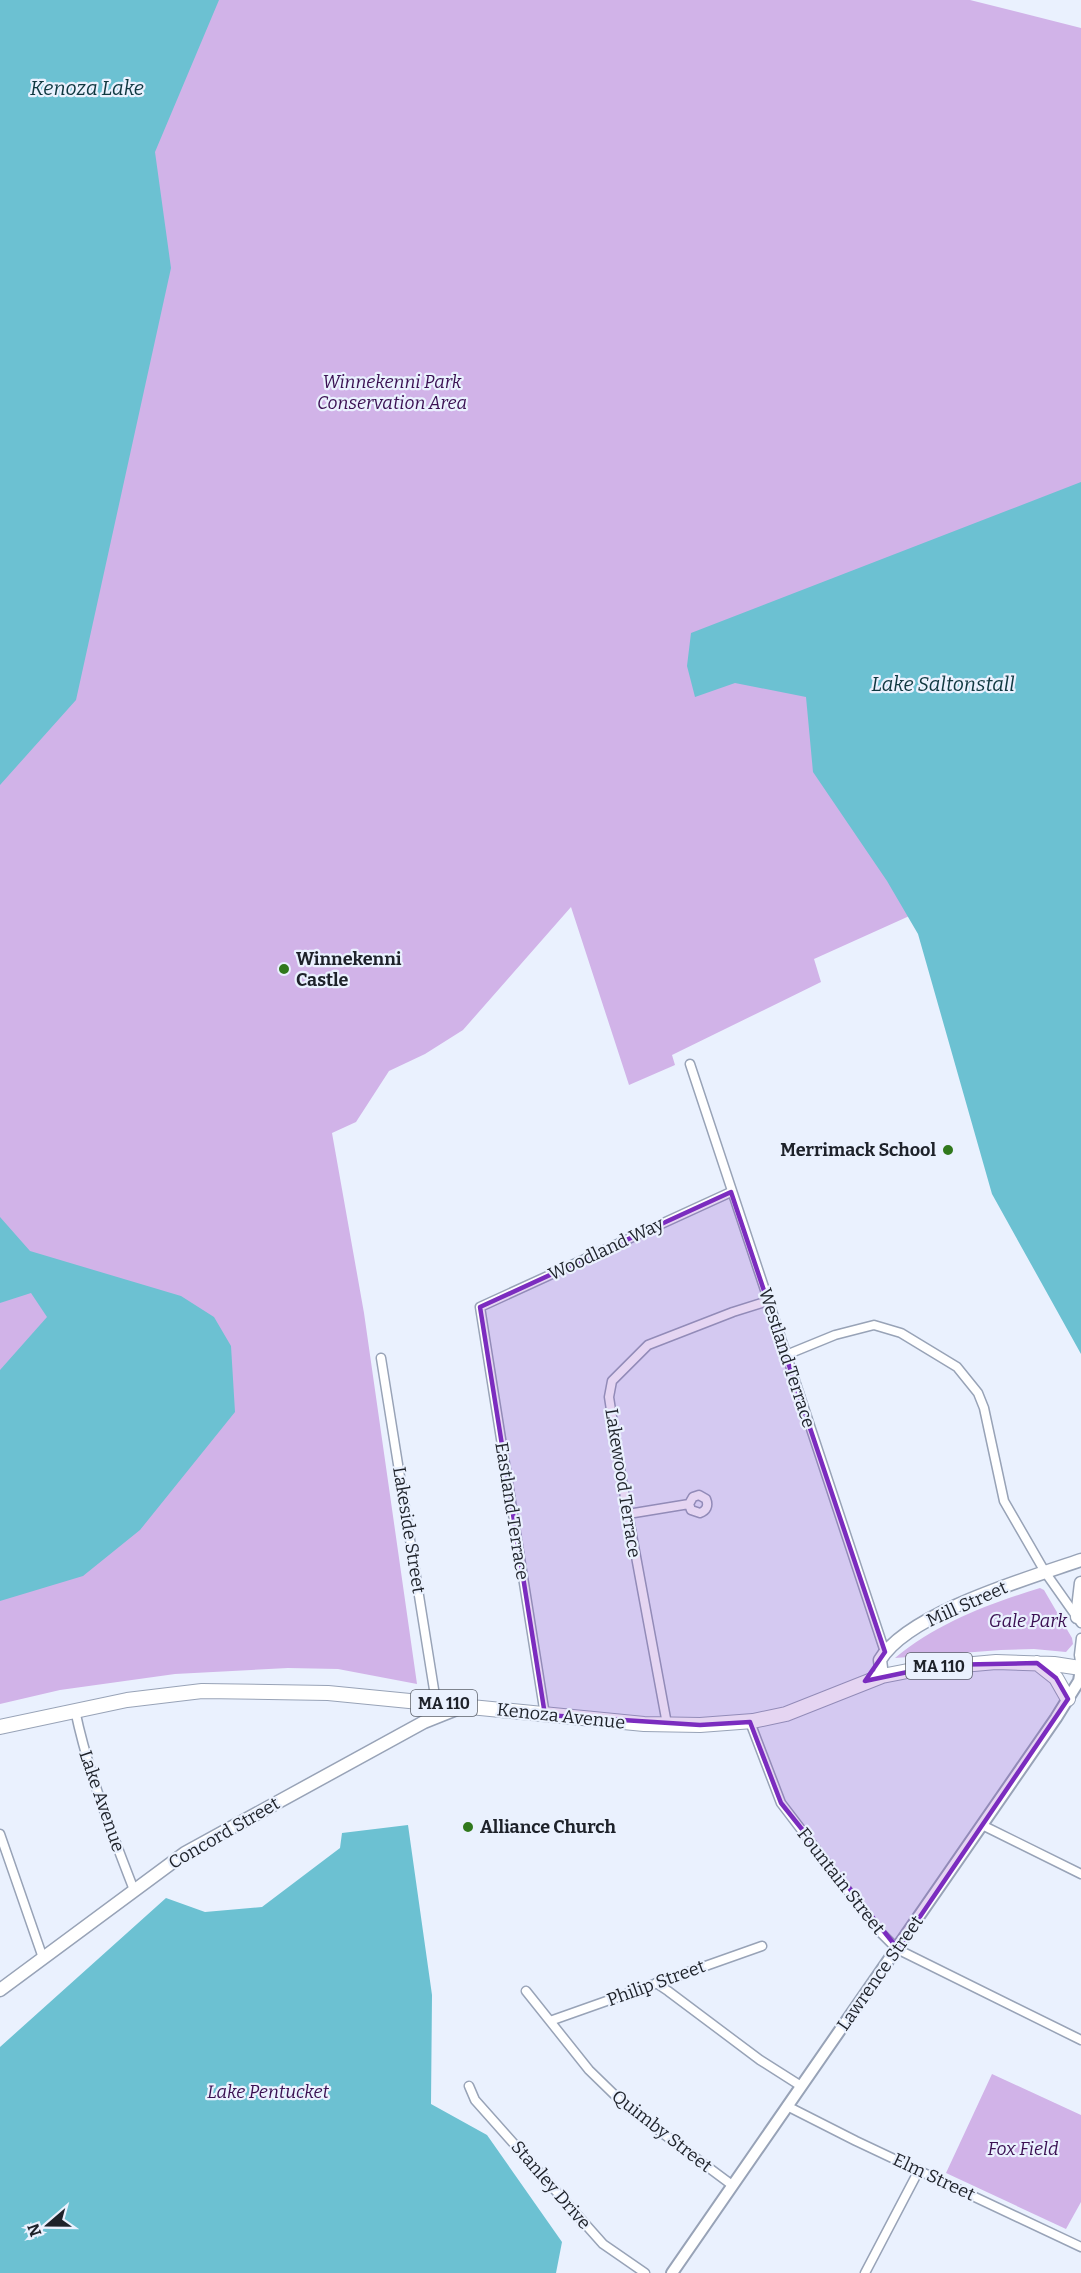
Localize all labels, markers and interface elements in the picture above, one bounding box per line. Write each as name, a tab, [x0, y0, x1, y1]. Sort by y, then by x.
water label: Kenoza Lake	[30, 76, 144, 100]
park label: Winnekenni Park Conservation Area	[317, 371, 467, 414]
water label: Lake Saltonstall	[871, 672, 1015, 696]
place label: Winnekenni Castle	[296, 948, 402, 991]
marker: Winnekenni Castle	[277, 962, 291, 976]
place label: Merrimack School	[780, 1139, 936, 1161]
marker: Merrimack School	[941, 1143, 955, 1157]
street label: Woodland Way	[545, 1212, 668, 1285]
street label: Westland Terrace	[754, 1285, 820, 1431]
street label: Lakewood Terrace	[600, 1407, 646, 1559]
street label: Eastland Terrace	[490, 1441, 534, 1581]
street label: Lakeside Street	[388, 1465, 430, 1595]
street label: Mill Street	[923, 1576, 1011, 1632]
park label: Gale Park	[989, 1610, 1067, 1632]
road number: MA 110	[906, 1653, 972, 1679]
road number: MA 110	[411, 1690, 477, 1716]
street label: Kenoza Avenue	[496, 1698, 626, 1734]
street label: Lake Avenue	[74, 1747, 130, 1855]
street label: Concord Street	[164, 1792, 284, 1874]
place label: Alliance Church	[480, 1816, 616, 1838]
marker: Alliance Church	[461, 1820, 475, 1834]
street label: Fountain Street	[792, 1823, 890, 1939]
street label: Lawrence Street	[832, 1911, 928, 2035]
street label: Philip Street	[604, 1955, 708, 2011]
park label: Lake Pentucket	[207, 2081, 330, 2103]
street label: Quimby Street	[608, 2085, 717, 2177]
street label: Stanley Drive	[507, 2136, 595, 2234]
park label: Fox Field	[988, 2138, 1059, 2160]
street label: Elm Street	[889, 2148, 979, 2206]
north arrow	[18, 2195, 78, 2255]
text: N	[23, 2221, 45, 2239]

